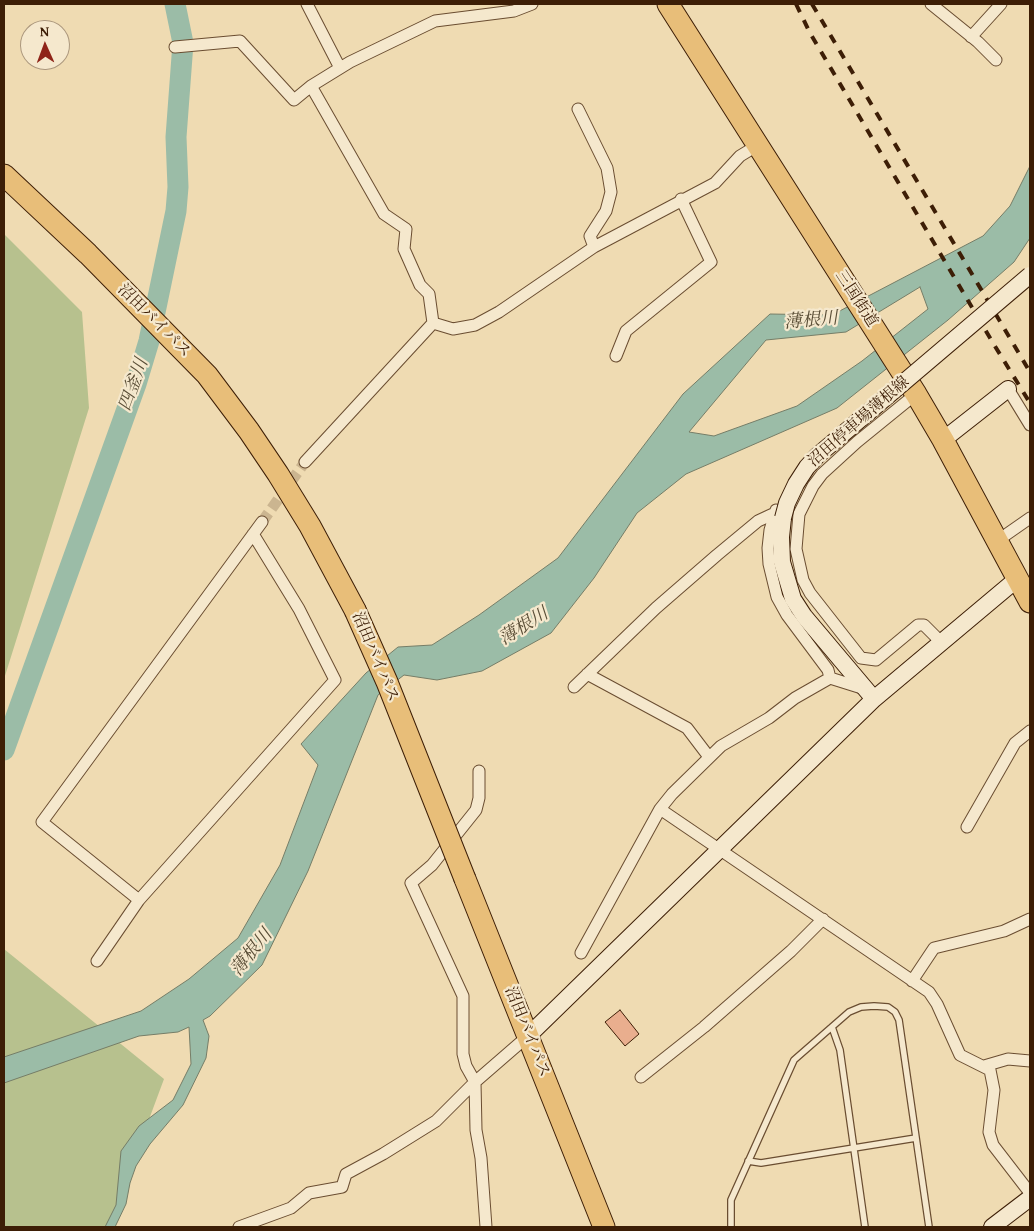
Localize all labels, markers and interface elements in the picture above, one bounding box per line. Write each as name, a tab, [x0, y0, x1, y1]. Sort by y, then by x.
north arrow	[20, 20, 70, 70]
text: N	[39, 21, 50, 41]
street label: 三国街道	[831, 267, 881, 331]
street label: 沼田バイパス	[113, 280, 195, 362]
water label: 薄根川	[783, 308, 839, 334]
water label: 四釜川	[115, 356, 153, 414]
street label: 沼田停車場薄根線	[804, 373, 914, 471]
water label: 薄根川	[495, 604, 553, 650]
street label: 沼田バイパス	[347, 609, 403, 705]
water label: 薄根川	[227, 925, 277, 981]
street label: 沼田バイパス	[500, 984, 554, 1080]

